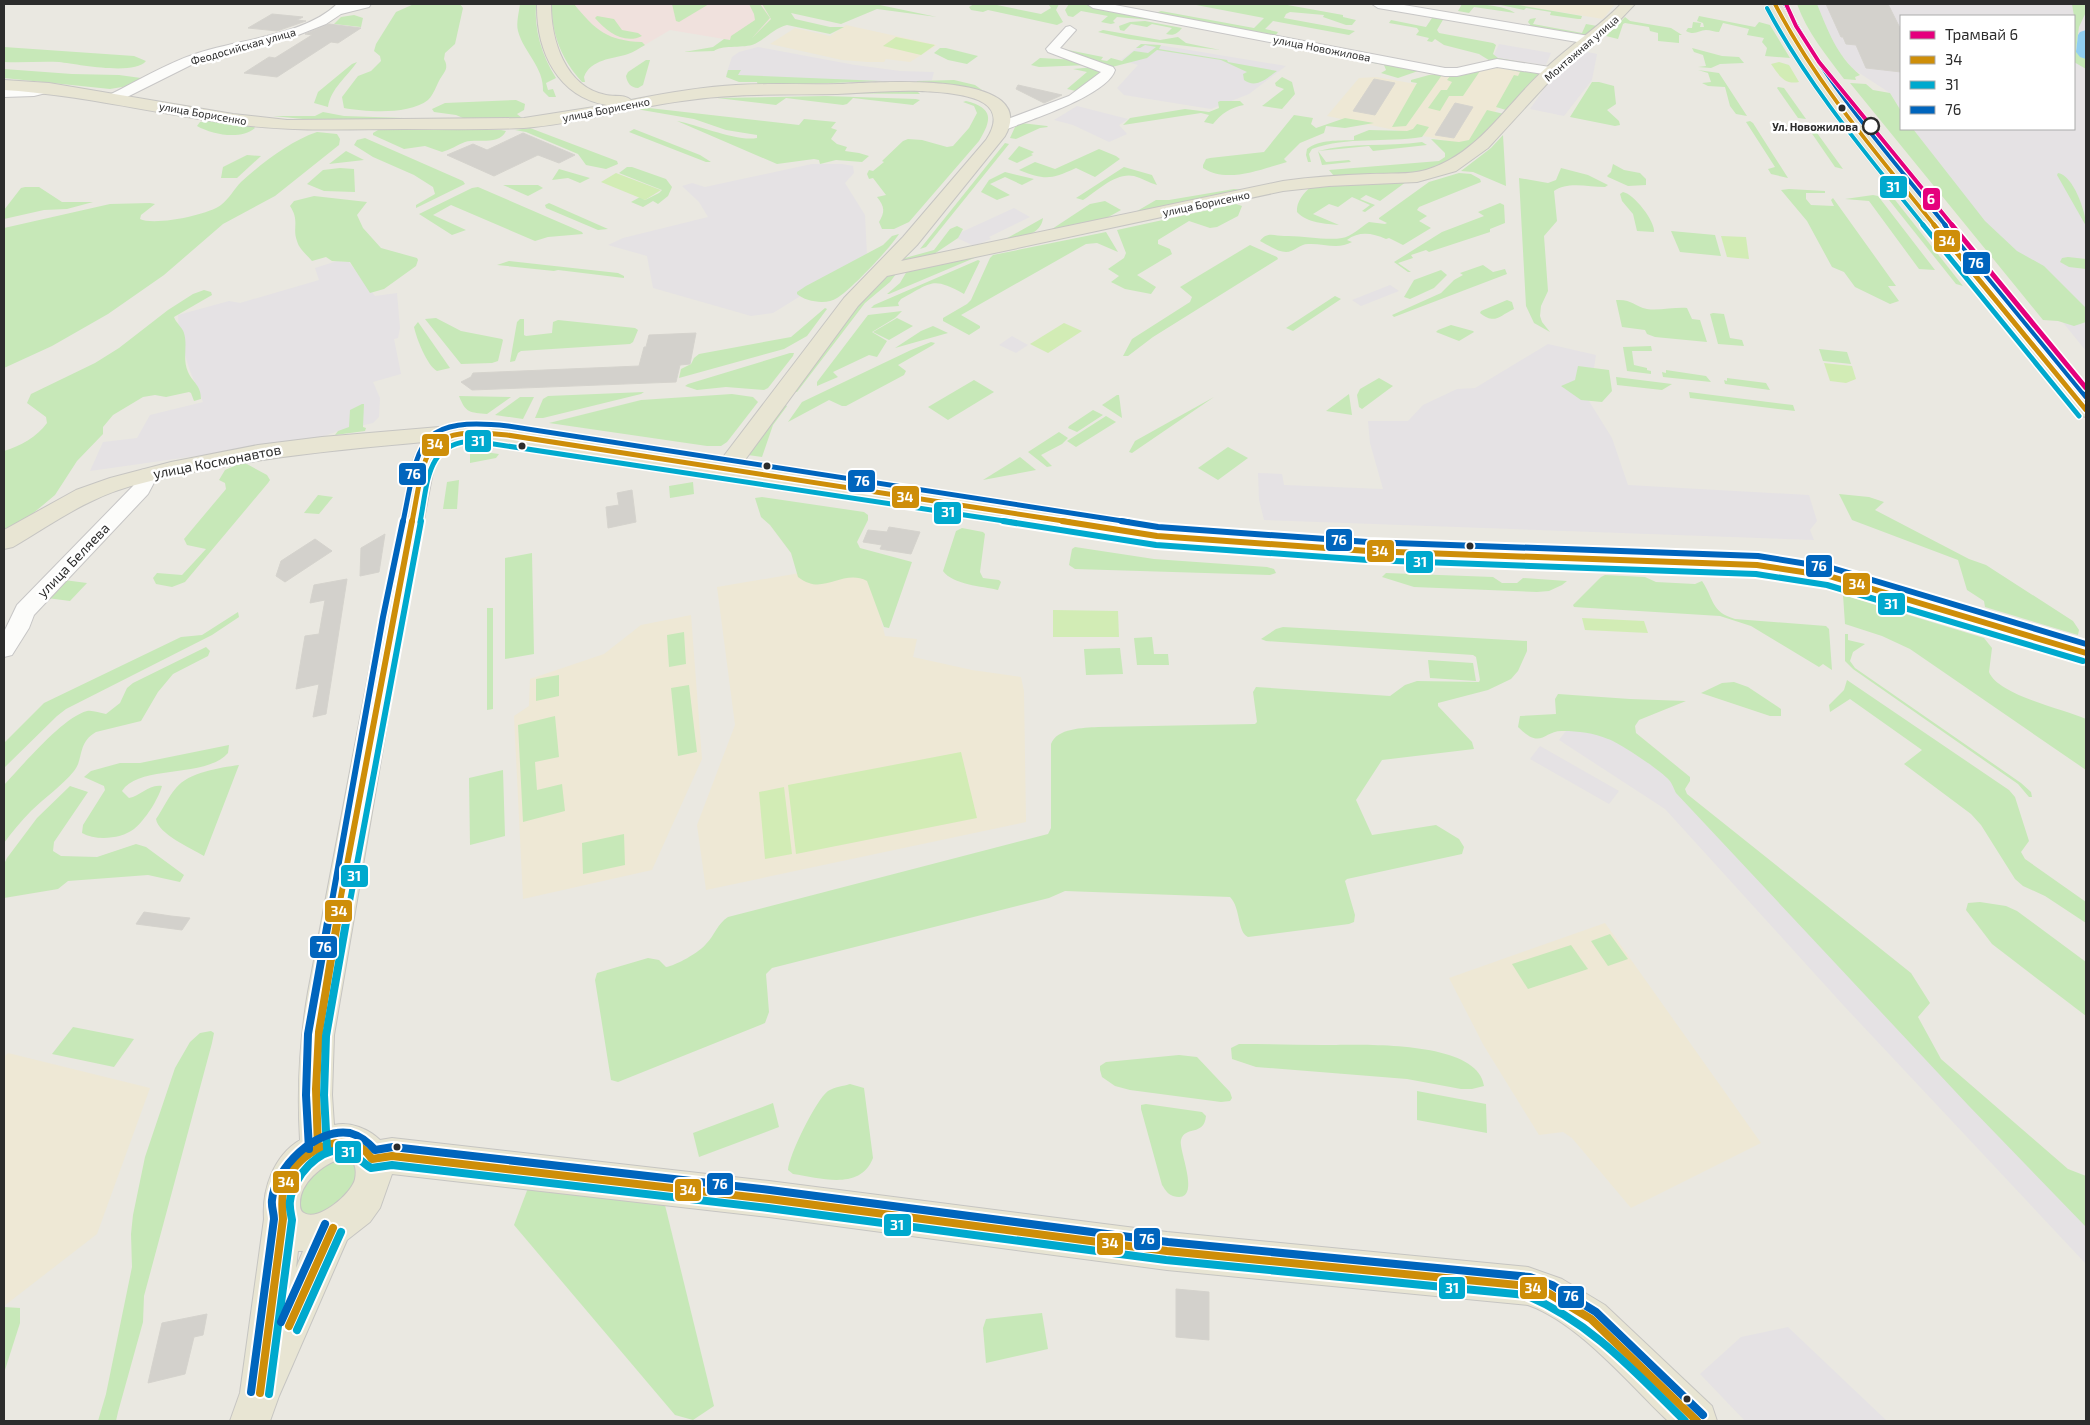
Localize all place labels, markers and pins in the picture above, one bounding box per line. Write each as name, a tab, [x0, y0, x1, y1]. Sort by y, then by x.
unlabelled marker	[1837, 103, 1847, 113]
marker: Ул. Новожилова	[1862, 117, 1880, 135]
place label: Ул. Новожилова	[1772, 120, 1858, 133]
unlabelled marker	[517, 441, 527, 451]
unlabelled marker	[762, 461, 772, 471]
unlabelled marker	[1465, 541, 1475, 551]
unlabelled marker	[392, 1142, 402, 1152]
unlabelled marker	[1682, 1394, 1692, 1404]

